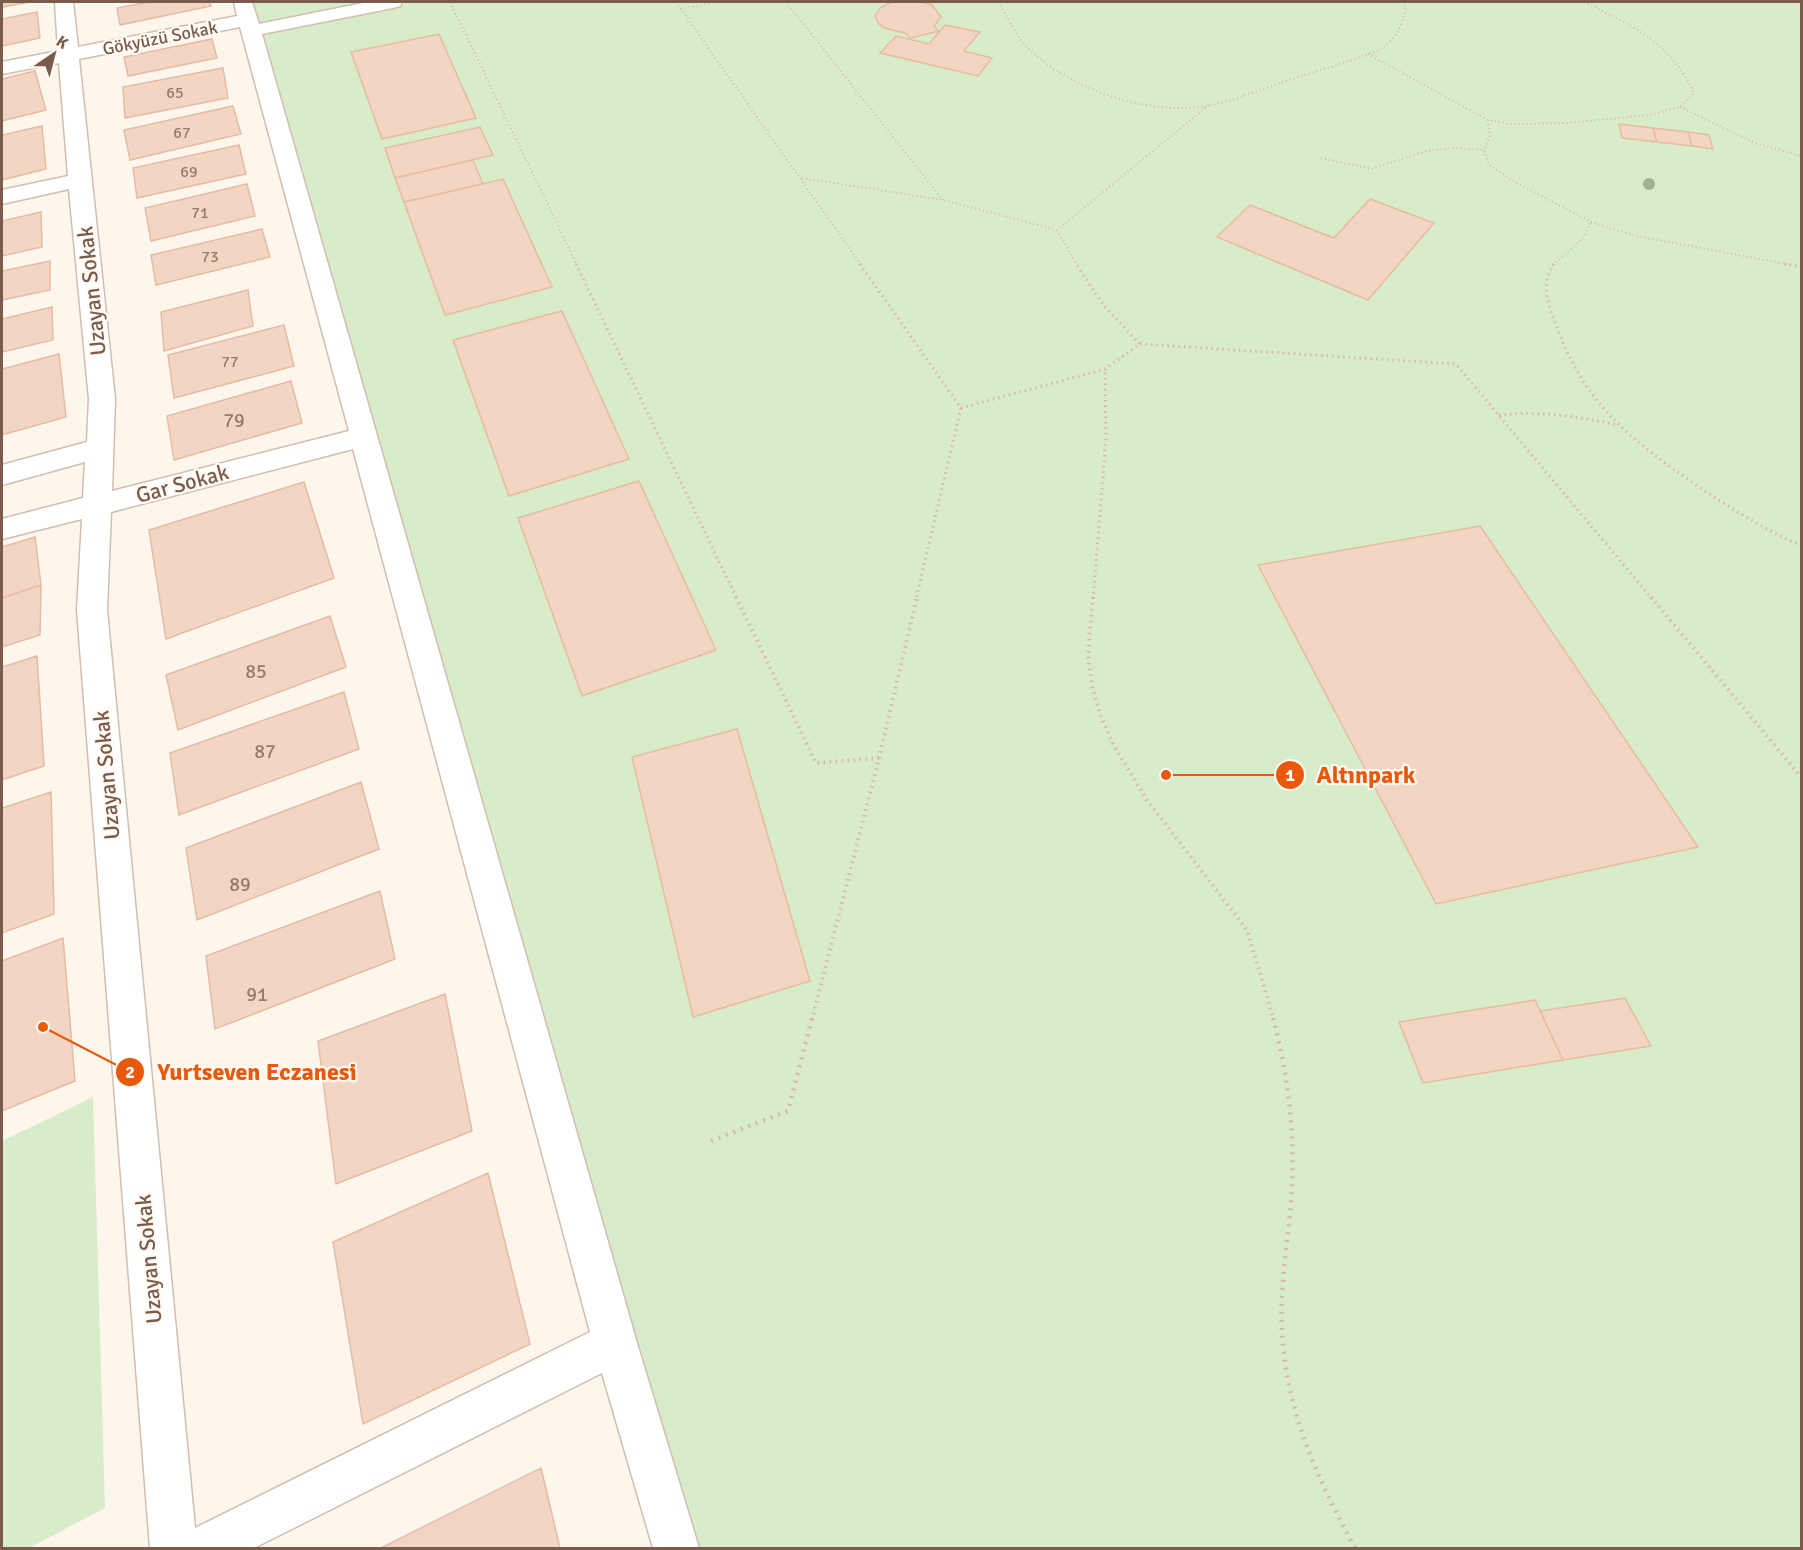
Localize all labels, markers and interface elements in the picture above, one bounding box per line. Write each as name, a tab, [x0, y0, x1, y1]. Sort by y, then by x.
street label: Gökyüzü Sokak	[101, 16, 219, 60]
north arrow	[24, 24, 84, 84]
text: K	[52, 31, 72, 54]
house number: 65	[166, 83, 184, 103]
house number: 67	[173, 123, 191, 143]
house number: 69	[180, 162, 198, 182]
house number: 71	[191, 203, 209, 223]
street label: Uzayan Sokak	[71, 225, 112, 357]
house number: 73	[201, 247, 219, 267]
house number: 77	[221, 352, 239, 372]
house number: 79	[223, 408, 245, 433]
street label: Gar Sokak	[133, 458, 232, 509]
house number: 85	[245, 659, 267, 684]
street label: Uzayan Sokak	[87, 709, 126, 841]
house number: 87	[254, 739, 276, 764]
callout: Altınpark	[1275, 754, 1428, 796]
text: Altınpark	[1317, 760, 1416, 790]
text: 1	[1285, 764, 1295, 786]
house number: 89	[229, 872, 251, 897]
house number: 91	[246, 982, 268, 1007]
callout: Yurtseven Eczanesi	[115, 1051, 368, 1093]
text: Yurtseven Eczanesi	[156, 1057, 357, 1087]
text: 2	[125, 1061, 135, 1083]
street label: Uzayan Sokak	[129, 1193, 168, 1325]

